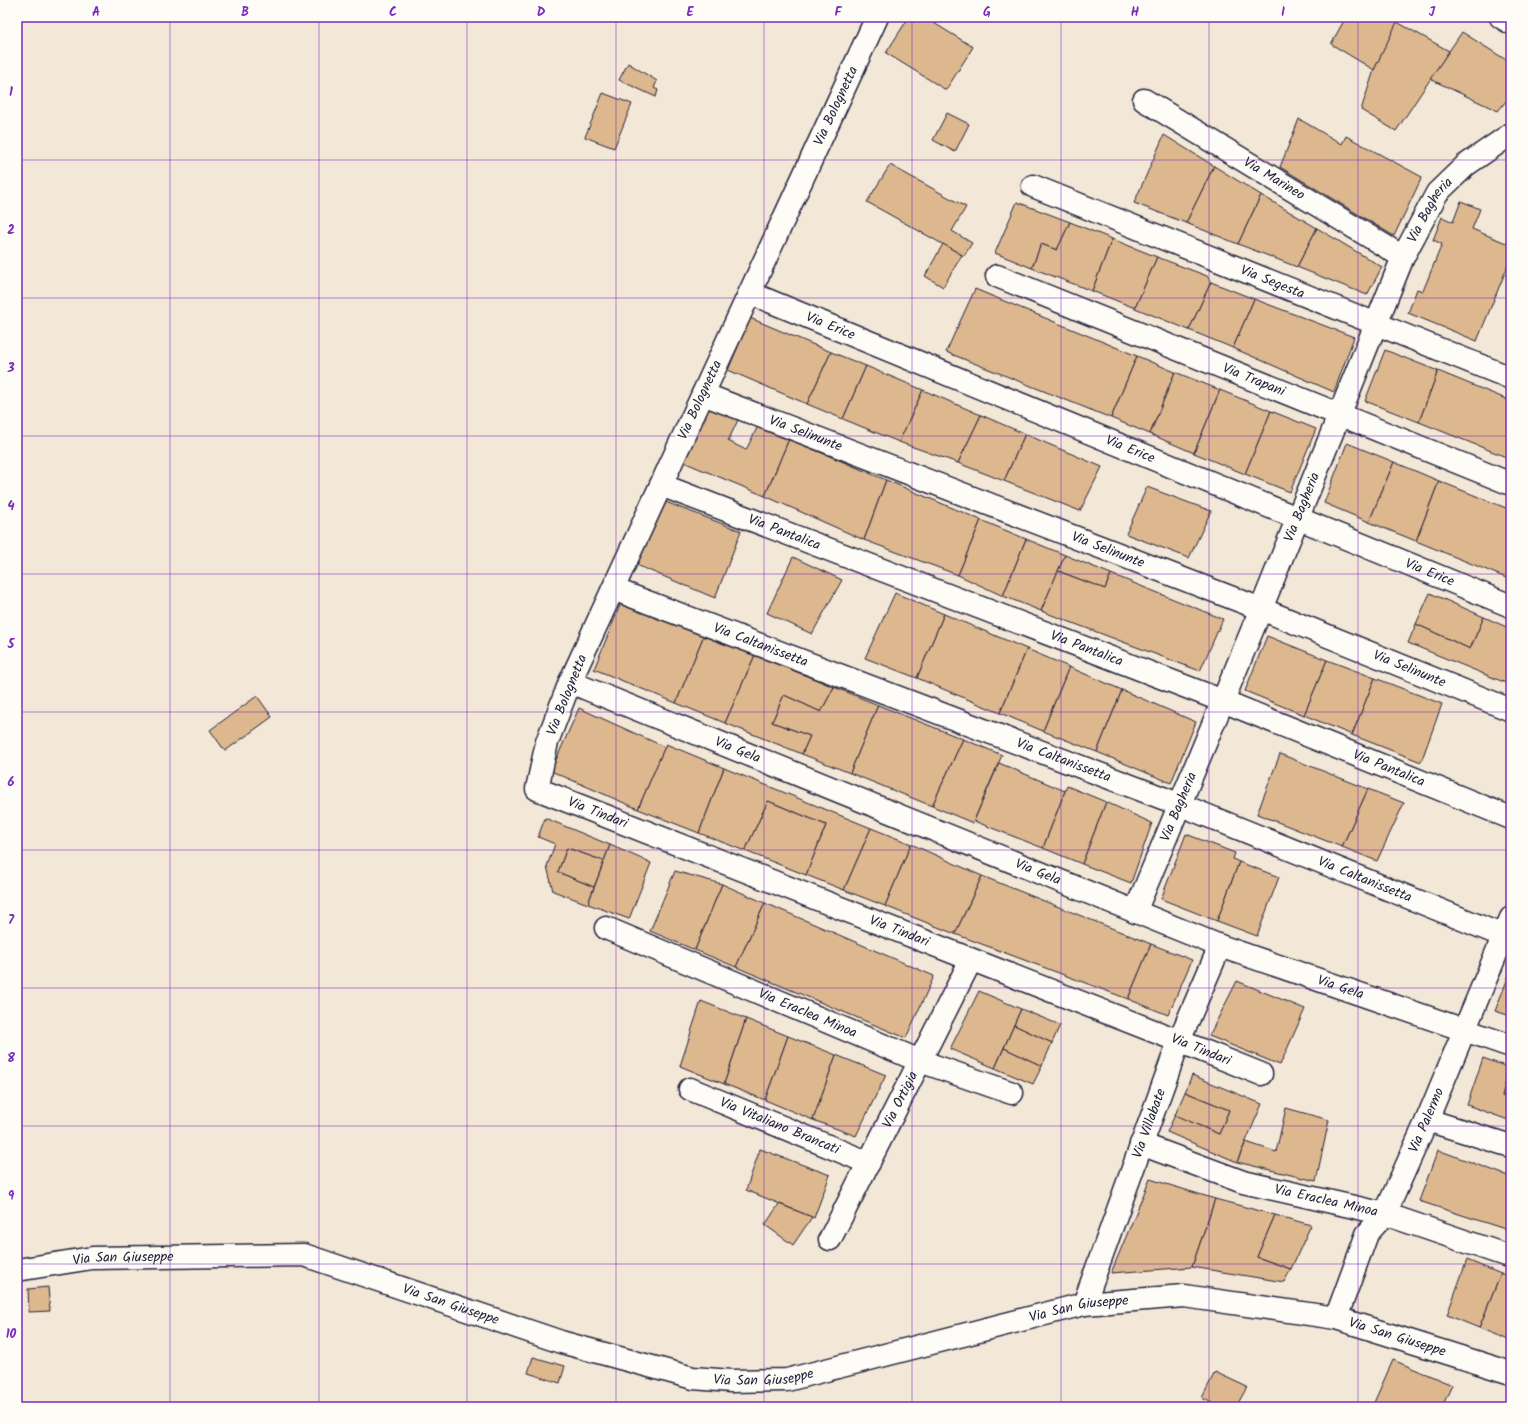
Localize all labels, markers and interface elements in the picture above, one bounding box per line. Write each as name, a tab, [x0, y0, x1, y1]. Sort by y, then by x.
text: A	[92, 2, 100, 23]
text: B	[241, 2, 249, 23]
text: C	[389, 2, 397, 23]
text: D	[537, 2, 546, 23]
text: E	[686, 2, 694, 23]
text: F	[834, 2, 842, 23]
text: G	[983, 2, 991, 23]
text: H	[1131, 2, 1140, 23]
text: I	[1281, 2, 1285, 23]
text: J	[1429, 2, 1436, 23]
street label: Via Bolognetta	[808, 62, 864, 150]
text: 1	[9, 82, 13, 103]
street label: Via Marineo	[1239, 152, 1309, 206]
street label: Via Bagheria	[1402, 172, 1458, 247]
text: 2	[7, 220, 15, 241]
street label: Via Segesta	[1237, 259, 1308, 305]
street label: Via Erice	[802, 306, 859, 346]
street label: Via Bolognetta	[672, 356, 728, 444]
street label: Via Trapani	[1219, 357, 1289, 403]
text: 3	[6, 358, 15, 379]
street label: Via Selinunte	[766, 409, 846, 458]
street label: Via Erice	[1102, 429, 1159, 470]
street label: Via Bagheria	[1278, 469, 1326, 545]
text: 4	[7, 496, 15, 517]
street label: Via Pantalica	[745, 508, 824, 556]
street label: Via Selinunte	[1068, 526, 1148, 574]
street label: Via Erice	[1402, 553, 1458, 593]
street label: Via Caltanissetta	[710, 617, 811, 673]
street label: Via Pantalica	[1047, 625, 1126, 673]
text: 5	[7, 634, 16, 655]
street label: Via Selinunte	[1370, 644, 1450, 694]
street label: Via Bolognetta	[541, 651, 593, 739]
street label: Via Gela	[711, 731, 764, 769]
street label: Via Caltanissetta	[1013, 732, 1114, 788]
street label: Via Pantalica	[1349, 744, 1428, 793]
street label: Via Bagheria	[1154, 769, 1203, 845]
text: 6	[7, 772, 15, 793]
street label: Via Tindari	[564, 791, 632, 835]
street label: Via Caltanissetta	[1314, 851, 1415, 909]
street label: Via Gela	[1012, 853, 1064, 891]
street label: Via Tindari	[866, 909, 933, 953]
text: 7	[8, 910, 15, 931]
street label: Via Gela	[1314, 969, 1367, 1006]
street label: Via Eraclea Minoa	[755, 983, 860, 1044]
street label: Via Tindari	[1168, 1028, 1235, 1072]
text: 8	[7, 1048, 15, 1069]
street label: Via Ortigia	[877, 1067, 924, 1132]
street label: Via Palermo	[1403, 1084, 1450, 1156]
street label: Via Villabate	[1126, 1085, 1172, 1161]
street label: Via Vitaliano Brancati	[716, 1091, 843, 1161]
street label: Via Eraclea Minoa	[1272, 1178, 1380, 1223]
text: 9	[8, 1186, 15, 1207]
street label: Via San Giuseppe	[71, 1246, 174, 1272]
street label: Via San Giuseppe	[400, 1278, 503, 1332]
street label: Via San Giuseppe	[1027, 1289, 1130, 1329]
street label: Via San Giuseppe	[1346, 1312, 1449, 1363]
text: 10	[6, 1324, 17, 1345]
street label: Via San Giuseppe	[713, 1362, 817, 1392]

